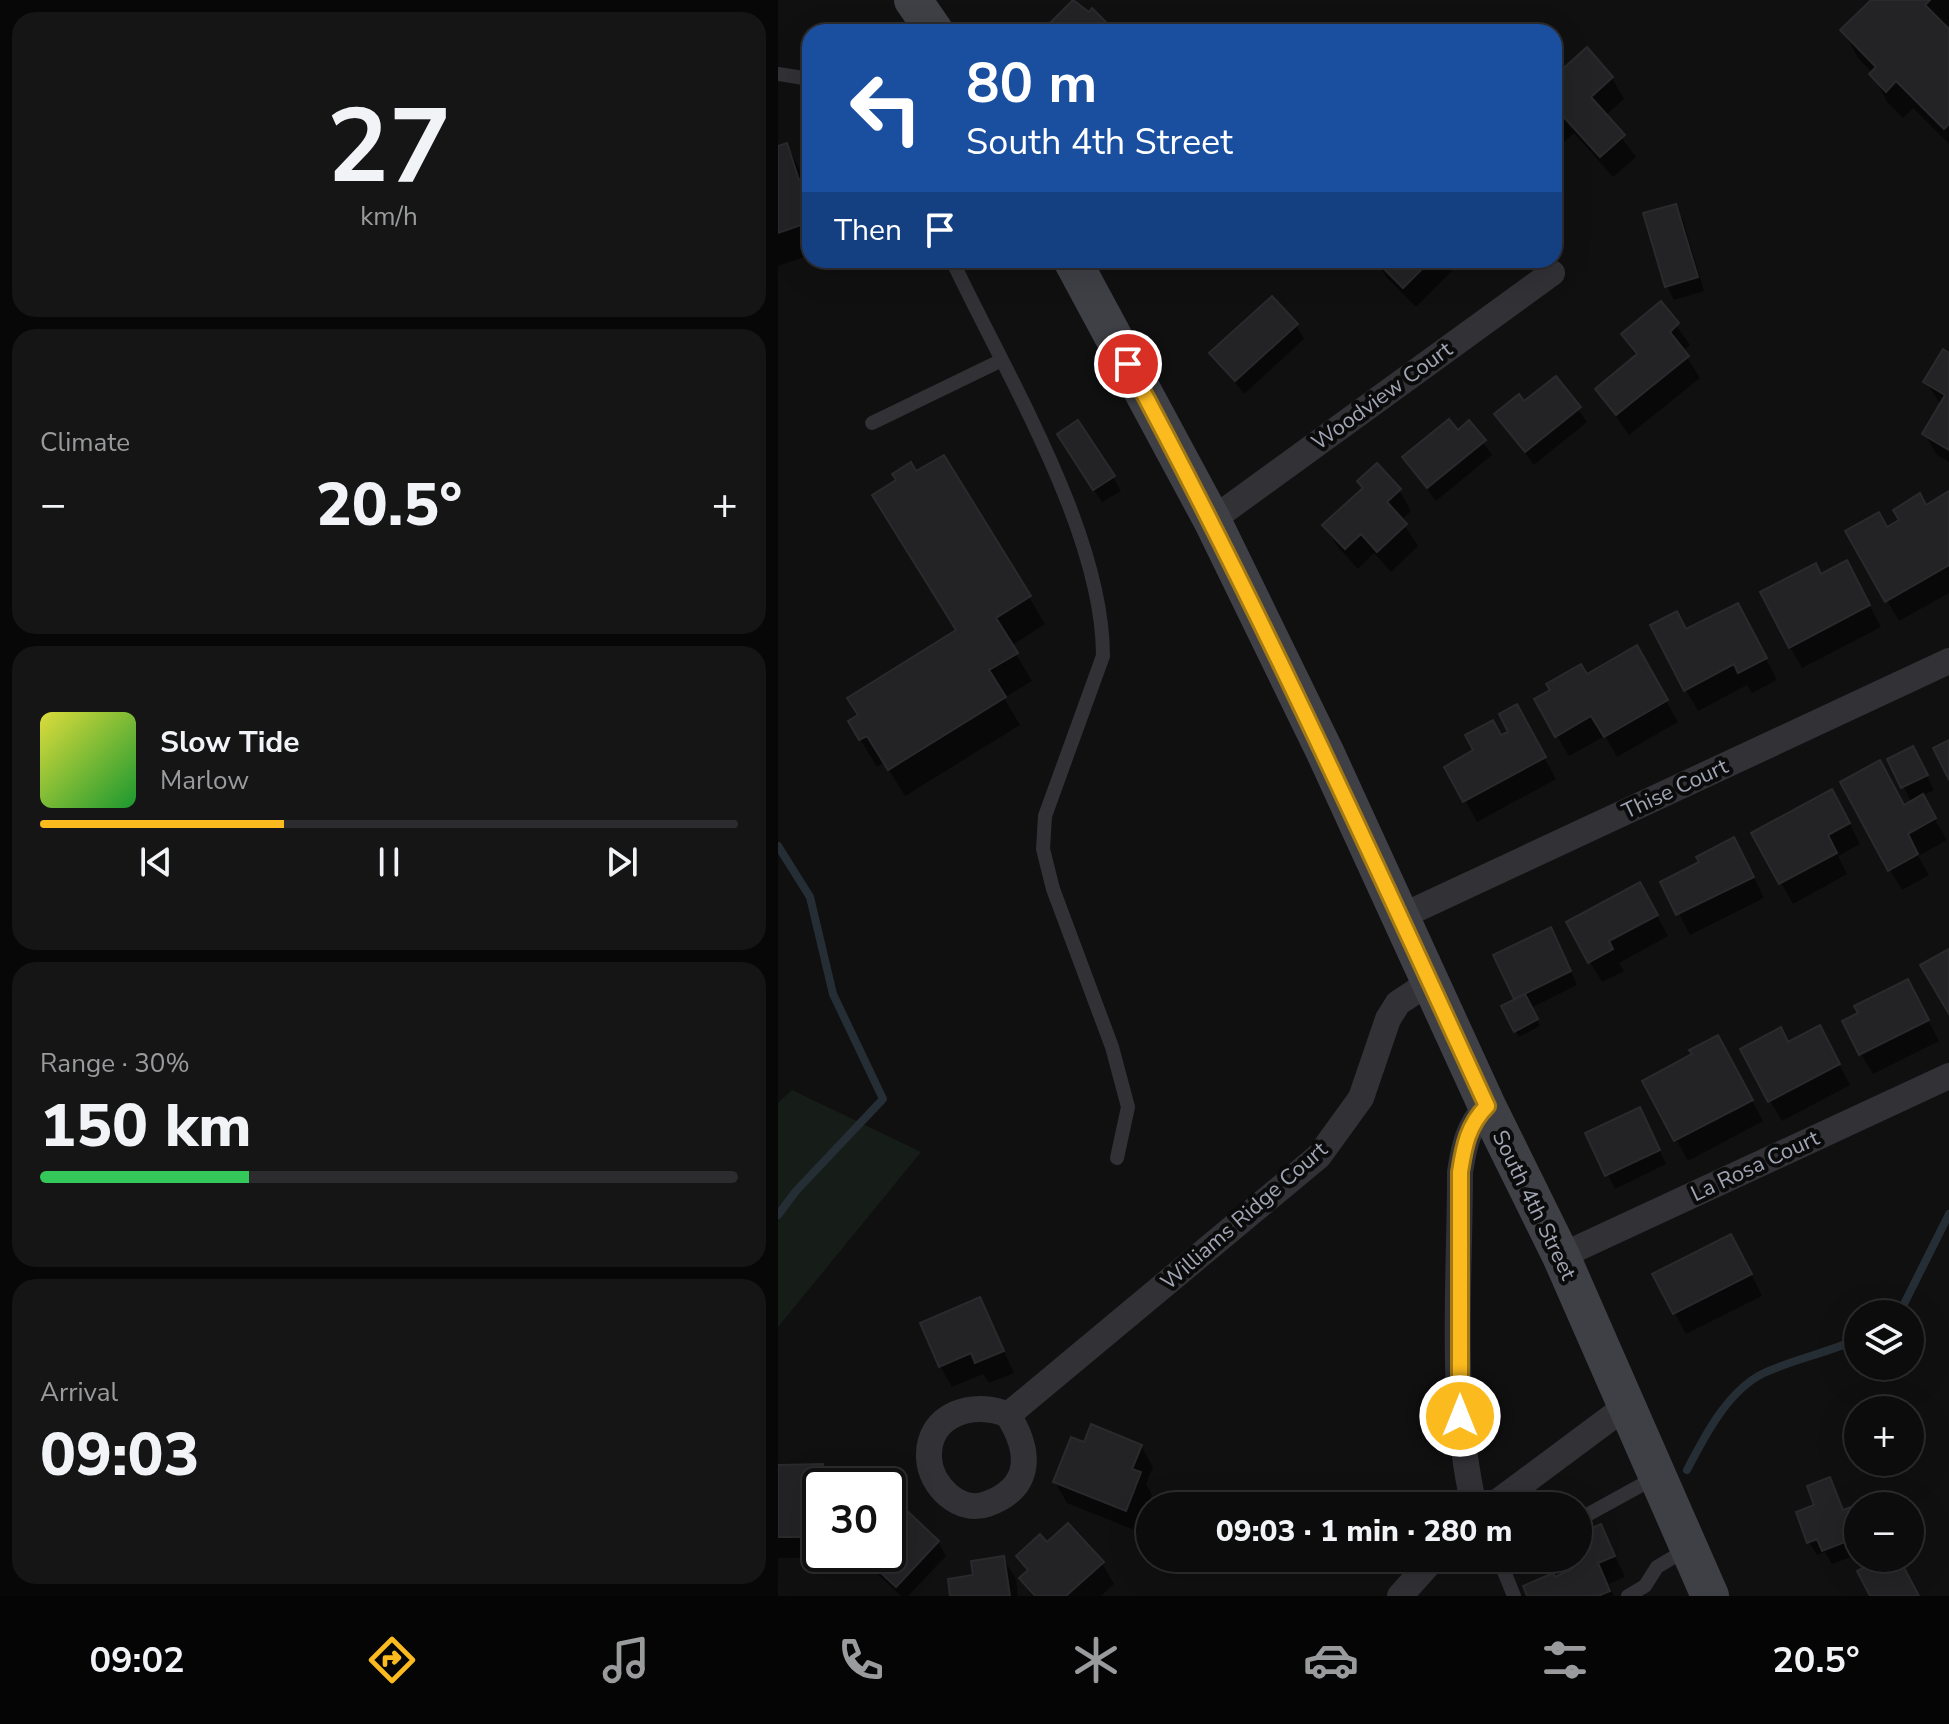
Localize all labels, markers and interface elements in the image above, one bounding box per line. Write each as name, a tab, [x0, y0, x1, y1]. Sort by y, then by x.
text: 80 m	[966, 45, 1097, 122]
icon: left	[834, 56, 938, 160]
text: 27	[327, 76, 451, 218]
text: South 4th Street	[966, 118, 1233, 167]
text: km/h	[360, 199, 418, 234]
icon: arrive	[918, 208, 962, 252]
text: Then	[834, 210, 902, 251]
pin	[1094, 330, 1162, 398]
street label: Woodview Court	[1306, 335, 1459, 457]
icon: arrive	[1106, 342, 1150, 386]
text: Climate	[40, 425, 130, 460]
text: 20.5°	[316, 464, 462, 546]
text: −	[40, 475, 66, 535]
text: +	[712, 475, 738, 535]
text: Slow Tide	[160, 722, 300, 763]
street label: Thise Court	[1617, 751, 1733, 827]
text: Marlow	[160, 763, 249, 798]
icon: previous	[134, 840, 178, 884]
icon: pause	[367, 840, 411, 884]
icon: next	[600, 840, 644, 884]
text: Range · 30%	[40, 1046, 190, 1081]
text: 150 km	[40, 1085, 252, 1167]
street label: La Rosa Court	[1686, 1123, 1824, 1209]
street label: South 4th Street	[1485, 1125, 1583, 1285]
street label: Williams Ridge Court	[1154, 1135, 1334, 1297]
map controls	[1844, 1300, 1924, 1572]
button: layers	[1844, 1300, 1924, 1380]
position arrow	[1418, 1374, 1502, 1458]
text: Arrival	[40, 1375, 118, 1410]
button: +	[1844, 1396, 1924, 1476]
text: 09:03	[40, 1414, 200, 1496]
speed limit sign: 30	[802, 1468, 906, 1572]
button: −	[1844, 1492, 1924, 1572]
text: 09:03 · 1 min · 280 m	[1216, 1511, 1512, 1552]
icon: directions	[364, 1632, 420, 1688]
icon: music	[598, 1632, 654, 1688]
icon: phone	[833, 1632, 889, 1688]
icon: climate	[1068, 1632, 1124, 1688]
icon: car	[1303, 1632, 1359, 1688]
icon: filters	[1537, 1632, 1593, 1688]
text: 09:02	[89, 1636, 185, 1685]
text: 20.5°	[1772, 1636, 1860, 1685]

